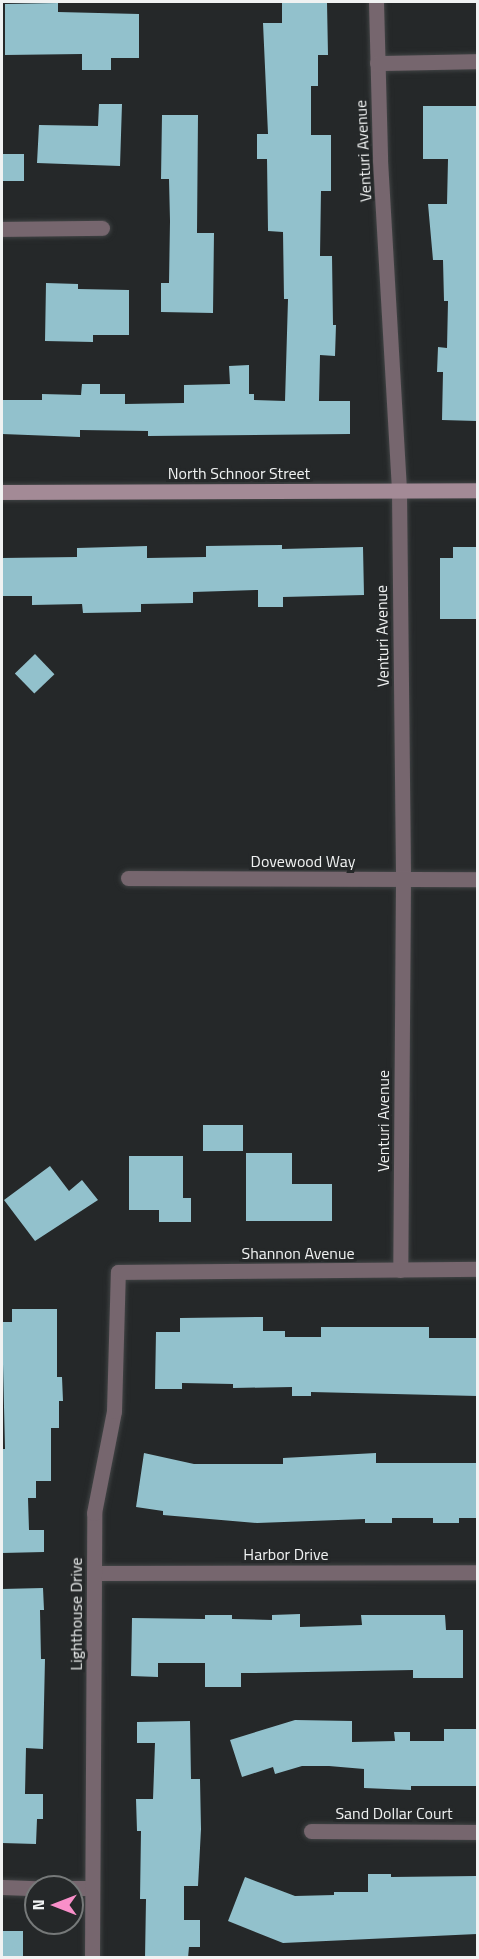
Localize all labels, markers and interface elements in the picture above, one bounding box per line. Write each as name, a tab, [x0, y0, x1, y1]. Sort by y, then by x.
street label: Venturi Avenue	[351, 99, 375, 203]
street label: North Schnoor Street	[168, 463, 310, 483]
street label: Venturi Avenue	[372, 585, 392, 687]
street label: Dovewood Way	[251, 851, 355, 871]
street label: Venturi Avenue	[373, 1070, 393, 1172]
street label: Shannon Avenue	[241, 1243, 355, 1263]
street label: Harbor Drive	[243, 1544, 329, 1564]
street label: Lighthouse Drive	[66, 1557, 86, 1671]
street label: Sand Dollar Court	[335, 1803, 453, 1823]
north arrow	[24, 1875, 84, 1935]
text: N	[26, 1899, 50, 1911]

